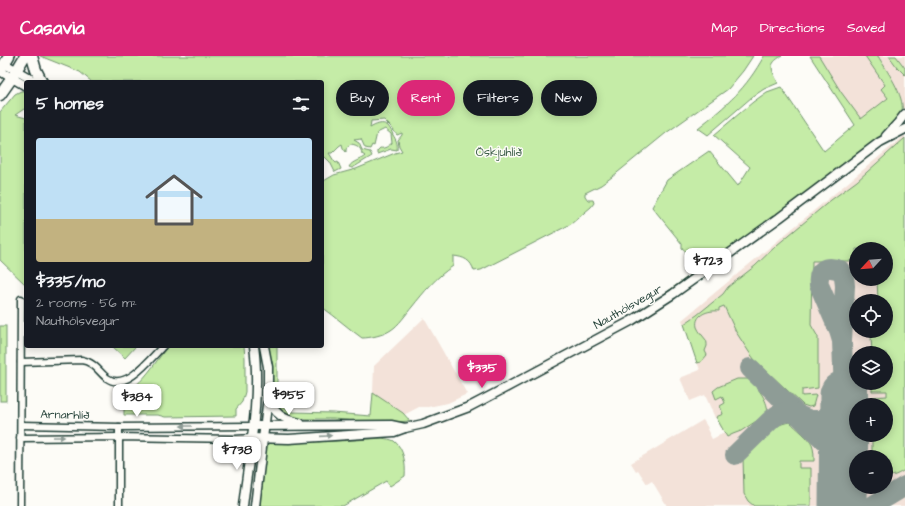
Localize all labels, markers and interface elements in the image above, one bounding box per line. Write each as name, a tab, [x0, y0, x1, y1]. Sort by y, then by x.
text: Casavia	[20, 15, 85, 42]
text: Map	[711, 18, 738, 38]
text: Directions	[760, 18, 825, 38]
text: Saved	[847, 18, 885, 38]
chip: Buy	[336, 80, 389, 116]
chip: Rent	[397, 80, 455, 116]
chip: Filters	[463, 80, 533, 116]
chip: New	[541, 80, 597, 116]
text: 5 homes	[36, 92, 104, 116]
icon: filters	[290, 93, 312, 115]
park label: Öskjuhlíð	[476, 144, 522, 161]
icon: home	[138, 164, 210, 236]
north arrow	[849, 242, 893, 286]
map controls	[849, 242, 893, 494]
pin: $723	[684, 248, 732, 282]
text: $723	[693, 252, 723, 270]
text: $335/mo	[36, 270, 105, 294]
street label: Nauthólsvegur	[590, 280, 666, 334]
text: 2 rooms · 56 m²	[36, 294, 137, 312]
button: locate	[849, 294, 893, 338]
text: Nauthólsvegur	[36, 312, 119, 330]
button: layers	[849, 346, 893, 390]
pin: $335	[458, 355, 506, 389]
text: $335	[467, 359, 497, 377]
pin: $955	[265, 382, 313, 416]
pin: $384	[113, 384, 161, 418]
text: $955	[272, 386, 306, 404]
text: $384	[121, 388, 153, 406]
button: +	[849, 398, 893, 442]
street label: Arnarhlíð	[40, 406, 90, 424]
one-way arrow	[180, 423, 192, 430]
one-way arrow	[320, 433, 332, 440]
one-way arrow	[53, 434, 65, 441]
pin: $738	[213, 437, 261, 471]
text: $738	[222, 441, 252, 459]
button: −	[849, 450, 893, 494]

